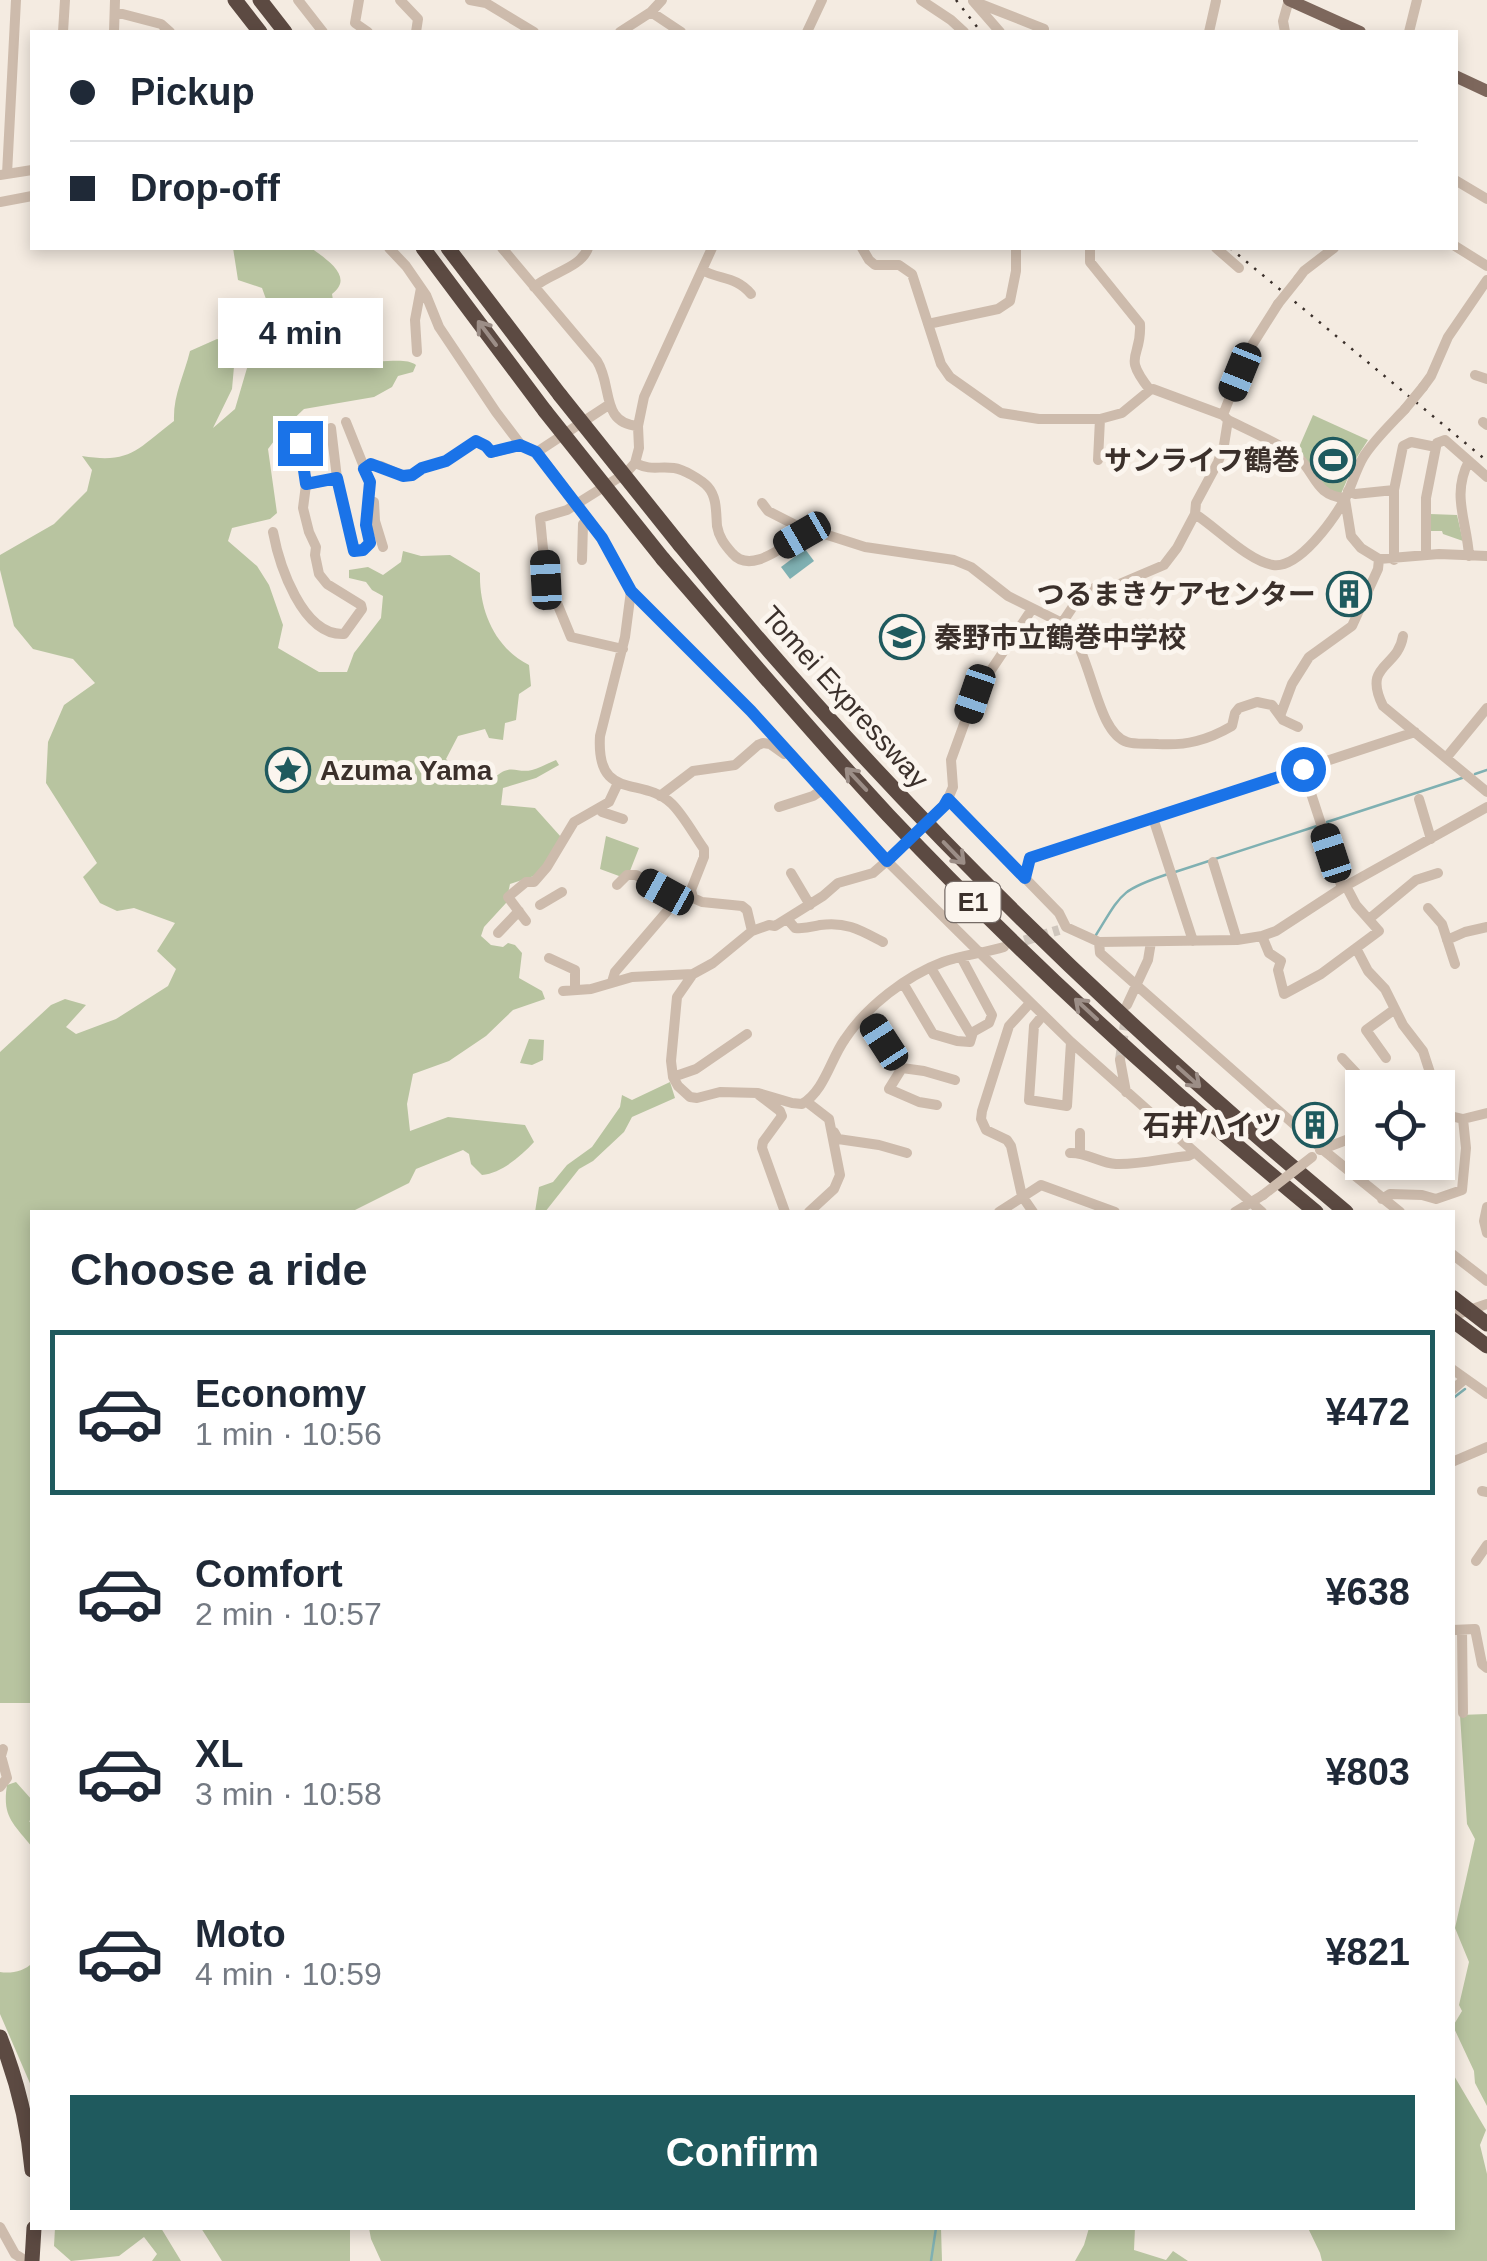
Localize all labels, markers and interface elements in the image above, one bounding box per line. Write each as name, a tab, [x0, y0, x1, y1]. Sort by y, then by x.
text: Pickup	[130, 71, 255, 113]
text: Drop-off	[130, 167, 280, 209]
callout: 4 min	[218, 298, 382, 368]
text: 4 min	[259, 315, 342, 351]
one-way arrow	[476, 320, 497, 347]
car	[1215, 339, 1265, 405]
route end	[278, 421, 323, 466]
sports icon: サンライフ鶴巻	[1310, 437, 1356, 483]
place label: サンライフ鶴巻	[1104, 445, 1300, 476]
car	[769, 507, 835, 563]
car	[529, 549, 563, 611]
building icon: つるまきケアセンター	[1326, 571, 1372, 617]
place label: つるまきケアセンター	[1037, 579, 1316, 610]
street label: Tomei Expressway	[755, 600, 935, 794]
school or university icon: 秦野市立鶴巻中学校	[879, 614, 925, 660]
place label: 秦野市立鶴巻中学校	[934, 622, 1186, 653]
car	[951, 661, 999, 727]
place icon: Azuma Yama	[265, 747, 311, 793]
route start	[1281, 747, 1326, 792]
place label: Azuma Yama	[320, 755, 493, 786]
one-way arrow	[844, 768, 868, 792]
car	[1307, 820, 1355, 886]
one-way arrow	[942, 840, 966, 864]
car	[631, 864, 699, 920]
road number: E1	[946, 882, 1000, 922]
one-way arrow	[1074, 997, 1098, 1021]
car	[855, 1009, 913, 1075]
one-way arrow	[1176, 1065, 1201, 1088]
map controls	[1345, 1070, 1455, 1180]
button: locate	[1345, 1070, 1455, 1180]
building icon: 石井ハイツ	[1292, 1102, 1338, 1148]
place label: 石井ハイツ	[1143, 1110, 1282, 1141]
text: Choose a ride	[70, 1244, 368, 1295]
icon: car	[75, 1368, 165, 1458]
text: Economy	[195, 1373, 366, 1415]
text: ¥472	[1325, 1391, 1410, 1433]
text: 1 min · 10:56	[195, 1416, 382, 1452]
icon: car	[75, 1548, 165, 1638]
text: Comfort	[195, 1553, 343, 1595]
text: ¥638	[1325, 1571, 1410, 1613]
text: 2 min · 10:57	[195, 1596, 382, 1632]
icon: car	[75, 1728, 165, 1818]
text: XL	[195, 1733, 244, 1775]
text: ¥803	[1325, 1751, 1410, 1793]
text: 3 min · 10:58	[195, 1776, 382, 1812]
icon: car	[75, 1908, 165, 1998]
text: Moto	[195, 1913, 286, 1955]
text: ¥821	[1325, 1931, 1410, 1973]
text: 4 min · 10:59	[195, 1956, 382, 1992]
button: Confirm	[70, 2095, 1415, 2210]

